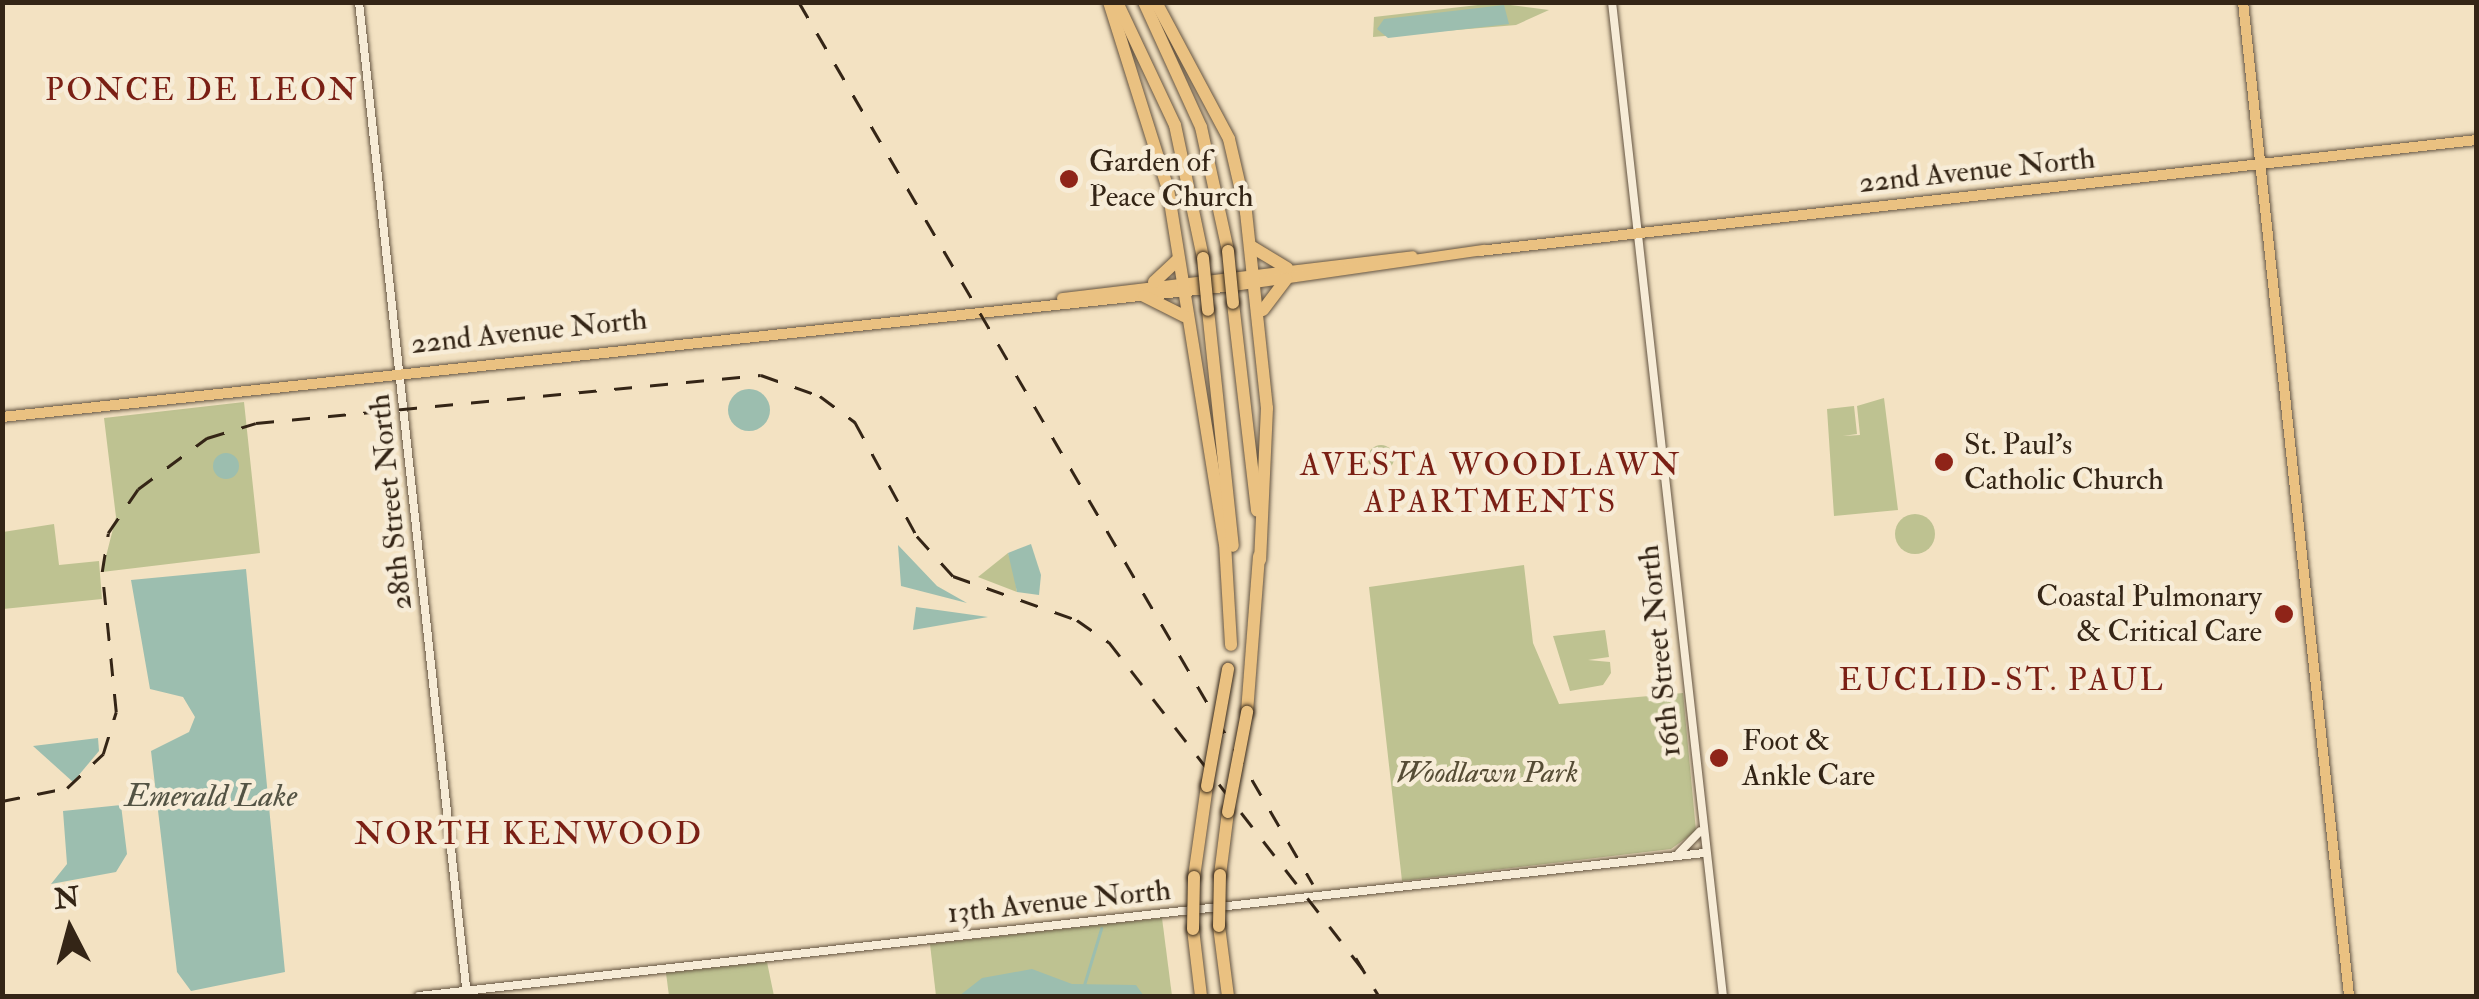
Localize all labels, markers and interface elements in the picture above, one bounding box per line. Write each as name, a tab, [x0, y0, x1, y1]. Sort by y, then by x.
district label: PONCE DE LEON	[45, 71, 359, 109]
street label: 22nd Avenue North	[1857, 141, 2097, 201]
place label: Garden of Peace Church	[1089, 144, 1253, 214]
marker: Garden of Peace Church	[1058, 168, 1080, 190]
street label: 22nd Avenue North	[409, 302, 649, 362]
street label: 28th Street North	[362, 392, 420, 612]
place label: St. Paul's Catholic Church	[1964, 427, 2164, 498]
district label: AVESTA WOODLAWN APARTMENTS	[1300, 447, 1682, 522]
marker: St. Paul's Catholic Church	[1933, 451, 1955, 473]
street label: 16th Street North	[1631, 543, 1689, 759]
place label: Coastal Pulmonary & Critical Care	[2036, 579, 2262, 650]
marker: Coastal Pulmonary & Critical Care	[2271, 601, 2297, 627]
district label: EUCLID-ST. PAUL	[1839, 661, 2165, 699]
place label: Foot & Ankle Care	[1742, 723, 1875, 794]
marker: Foot & Ankle Care	[1706, 745, 1732, 771]
park label: Woodlawn Park	[1396, 755, 1578, 791]
water label: Emerald Lake	[125, 777, 297, 815]
district label: NORTH KENWOOD	[354, 815, 704, 853]
street label: 13th Avenue North	[946, 872, 1172, 932]
north arrow	[20, 879, 120, 979]
text: N	[53, 880, 81, 917]

